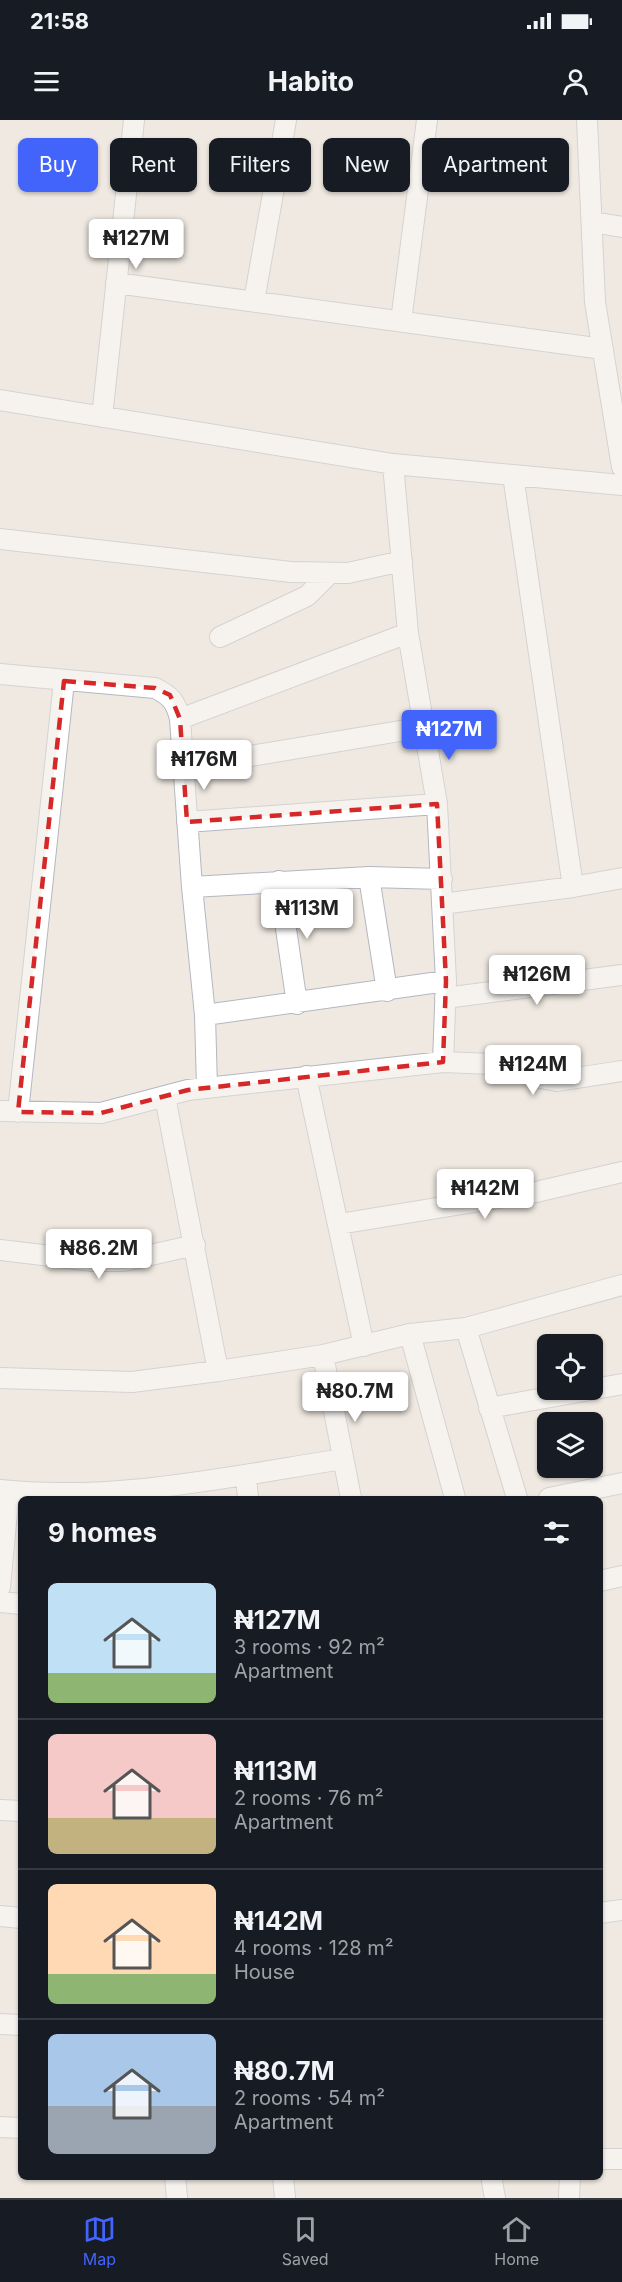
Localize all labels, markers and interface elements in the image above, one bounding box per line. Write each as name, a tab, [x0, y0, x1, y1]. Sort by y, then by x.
text: 21:58	[30, 8, 89, 34]
icon: menu	[30, 65, 63, 98]
text: Habito	[268, 65, 354, 98]
icon: person	[559, 65, 592, 98]
chip: Buy	[18, 138, 98, 192]
chip: Rent	[110, 138, 197, 192]
chip: Filters	[209, 138, 311, 192]
chip: New	[323, 138, 410, 192]
chip: Apartment	[422, 138, 569, 192]
pin: ₦127M	[94, 219, 178, 270]
text: ₦127M	[103, 226, 169, 250]
pin: ₦127M	[407, 710, 491, 761]
text: ₦127M	[416, 717, 482, 741]
pin: ₦176M	[162, 740, 246, 791]
text: ₦176M	[171, 747, 237, 771]
pin: ₦113M	[265, 889, 349, 940]
text: ₦113M	[275, 896, 339, 920]
pin: ₦126M	[495, 955, 579, 1006]
text: ₦126M	[503, 962, 571, 986]
pin: ₦124M	[491, 1045, 575, 1096]
text: ₦124M	[499, 1052, 567, 1076]
pin: ₦142M	[443, 1169, 527, 1220]
text: ₦142M	[451, 1176, 519, 1200]
pin: ₦86.2M	[50, 1229, 148, 1280]
text: ₦86.2M	[60, 1236, 138, 1260]
map controls	[537, 1334, 603, 1478]
button: locate	[537, 1334, 603, 1400]
pin: ₦80.7M	[306, 1372, 404, 1423]
text: ₦80.7M	[316, 1379, 394, 1403]
button: layers	[537, 1412, 603, 1478]
icon: filters	[540, 1516, 573, 1549]
text: 9 homes	[48, 1517, 157, 1548]
text: ₦127M	[234, 1604, 321, 1635]
icon: home	[96, 1607, 168, 1679]
text: 3 rooms · 92 m²	[234, 1635, 385, 1659]
text: Apartment	[234, 1659, 333, 1683]
text: ₦113M	[234, 1755, 317, 1786]
icon: home	[96, 1758, 168, 1830]
text: 2 rooms · 76 m²	[234, 1786, 383, 1810]
text: Apartment	[234, 1810, 333, 1834]
text: ₦142M	[234, 1905, 323, 1936]
icon: home	[96, 1908, 168, 1980]
text: 4 rooms · 128 m²	[234, 1936, 394, 1960]
text: House	[234, 1960, 295, 1984]
text: ₦80.7M	[234, 2055, 335, 2086]
icon: home	[96, 2058, 168, 2130]
text: 2 rooms · 54 m²	[234, 2086, 385, 2110]
text: Apartment	[234, 2110, 333, 2134]
tab: Map	[83, 2213, 116, 2269]
tab: Saved	[282, 2213, 329, 2269]
tab: Home	[494, 2213, 539, 2269]

